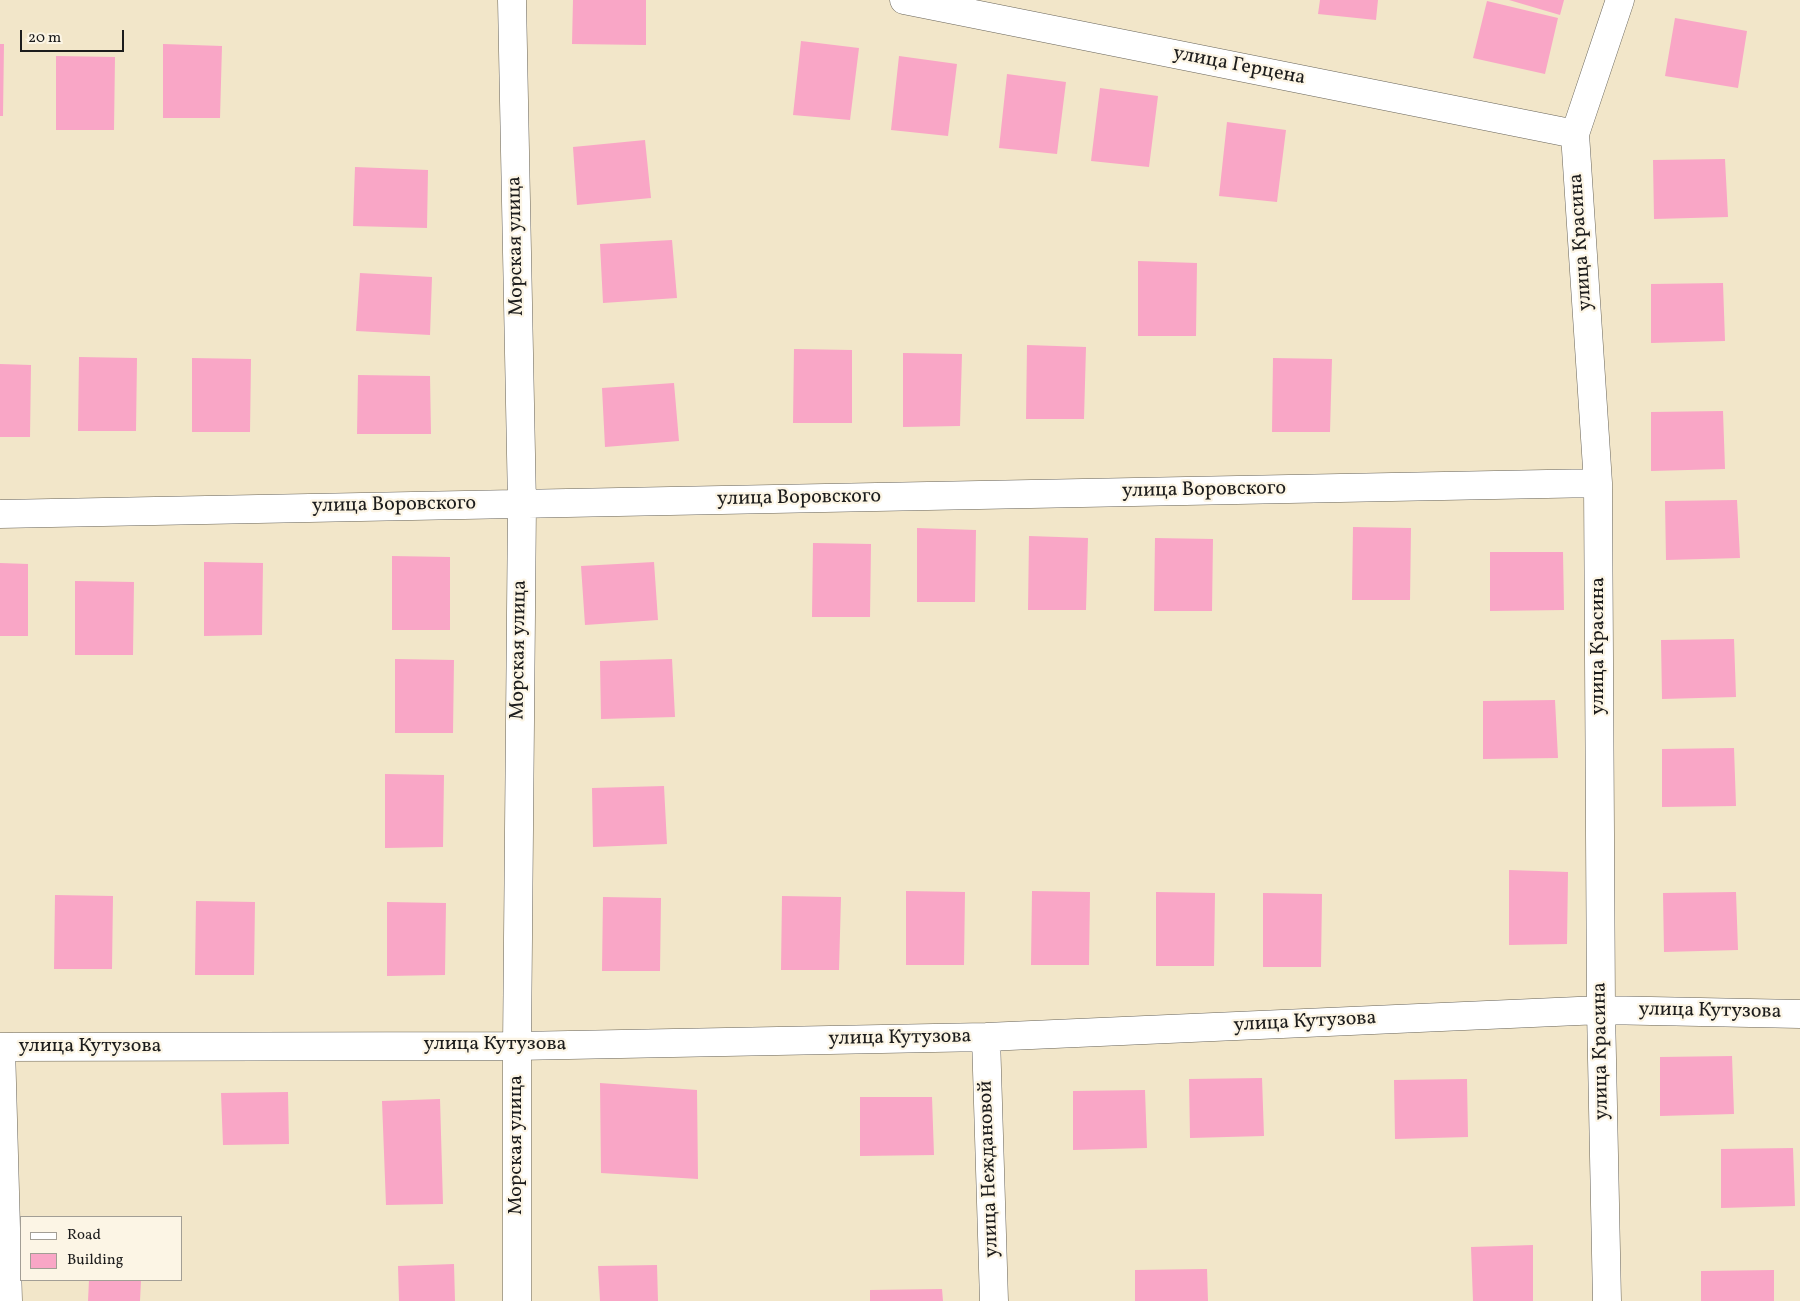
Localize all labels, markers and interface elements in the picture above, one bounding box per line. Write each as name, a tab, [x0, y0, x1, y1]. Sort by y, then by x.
scale bar	[22, 20, 126, 52]
text: 20 m	[28, 28, 61, 49]
street label: улица Герцена	[1171, 42, 1307, 92]
street label: улица Красина	[1565, 172, 1599, 312]
street label: Морская улица	[504, 176, 530, 316]
street label: улица Воровского	[1122, 478, 1286, 504]
street label: улица Воровского	[717, 486, 881, 512]
street label: улица Воровского	[312, 493, 476, 519]
street label: улица Красина	[1587, 577, 1611, 715]
street label: Морская улица	[507, 580, 533, 720]
street label: улица Красина	[1589, 982, 1615, 1120]
street label: улица Кутузова	[1638, 999, 1782, 1025]
street label: улица Кутузова	[1233, 1007, 1377, 1039]
street label: улица Кутузова	[828, 1026, 972, 1052]
street label: улица Кутузова	[424, 1033, 566, 1057]
street label: улица Кутузова	[19, 1035, 161, 1059]
street label: Морская улица	[505, 1075, 529, 1215]
street label: улица Неждановой	[975, 1080, 1005, 1258]
legend	[20, 1216, 182, 1281]
text: Road	[67, 1225, 101, 1246]
text: Building	[67, 1250, 123, 1271]

